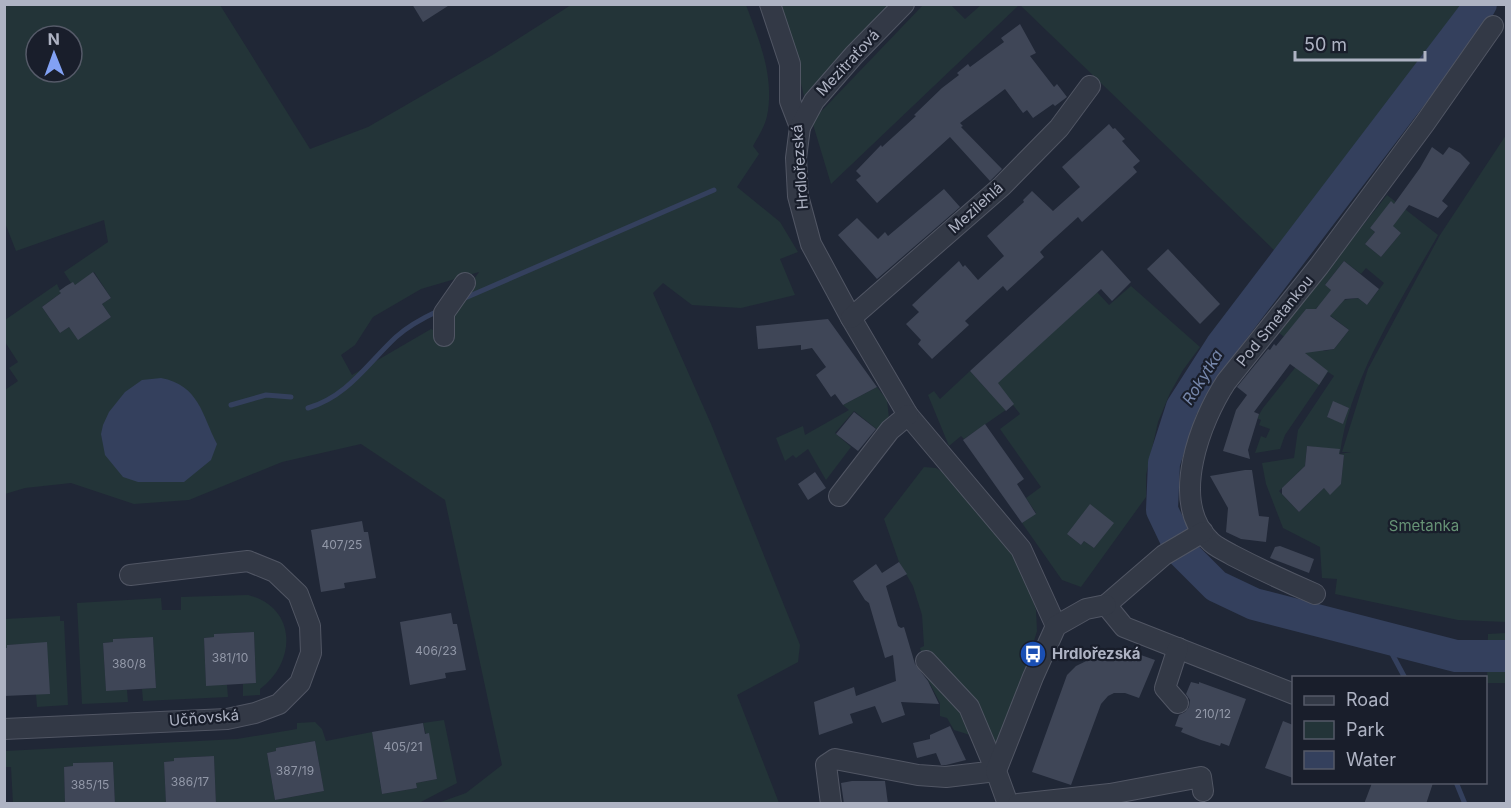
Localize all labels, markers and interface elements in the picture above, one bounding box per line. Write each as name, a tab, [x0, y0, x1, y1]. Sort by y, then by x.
north arrow	[24, 24, 84, 84]
scale bar	[1295, 24, 1426, 62]
street label: Mezitraťová	[812, 25, 883, 100]
text: N	[47, 29, 60, 49]
text: 50 m	[1304, 34, 1347, 55]
street label: Hrdlořezská	[787, 124, 812, 210]
street label: Mezilehlá	[944, 178, 1007, 237]
street label: Pod Smetankou	[1232, 271, 1317, 370]
water label: Rokytka	[1177, 346, 1227, 408]
park label: Smetanka	[1389, 516, 1459, 535]
house number: 407/25	[322, 537, 362, 552]
bus stop icon: Hrdlořezská	[1018, 639, 1048, 669]
house number: 406/23	[415, 643, 457, 658]
place label: Hrdlořezská	[1052, 644, 1140, 663]
house number: 381/10	[212, 650, 248, 665]
house number: 380/8	[112, 656, 146, 671]
legend	[1292, 676, 1487, 784]
text: Road	[1346, 689, 1389, 710]
street label: Učňovská	[168, 705, 240, 730]
house number: 210/12	[1195, 706, 1231, 721]
text: Park	[1346, 719, 1385, 740]
house number: 405/21	[383, 739, 423, 754]
text: Water	[1346, 749, 1396, 770]
house number: 387/19	[276, 763, 314, 778]
house number: 386/17	[171, 774, 209, 789]
house number: 385/15	[71, 777, 109, 792]

